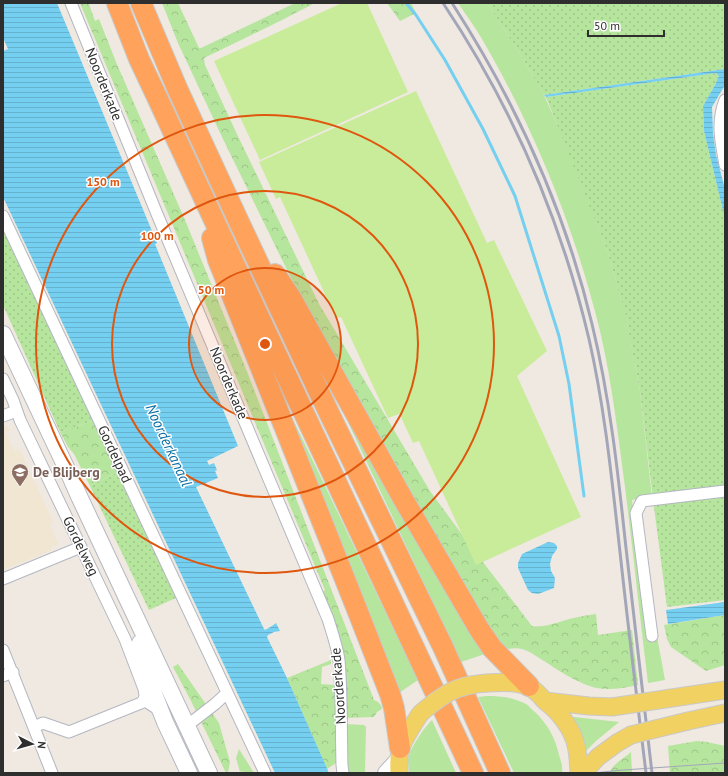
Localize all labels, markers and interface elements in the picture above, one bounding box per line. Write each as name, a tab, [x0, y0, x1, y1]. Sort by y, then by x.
scale bar	[588, 12, 664, 38]
text: 50 m	[594, 18, 620, 33]
street label: Noorderkade	[81, 45, 127, 123]
text: 150 m	[86, 174, 120, 189]
text: 100 m	[140, 228, 174, 243]
text: 50 m	[198, 282, 224, 297]
centre of rings	[258, 337, 272, 351]
street label: Noorderkade	[206, 344, 252, 422]
water label: Noorderkanaal	[142, 401, 196, 489]
street label: Gordelpad	[94, 422, 136, 486]
school or university icon: De Blijberg	[10, 462, 30, 487]
place label: De Blijberg	[33, 463, 100, 481]
street label: Gordelweg	[59, 513, 103, 579]
street label: Noorderkade	[326, 647, 350, 725]
north arrow	[12, 724, 52, 764]
text: N	[35, 741, 49, 749]

